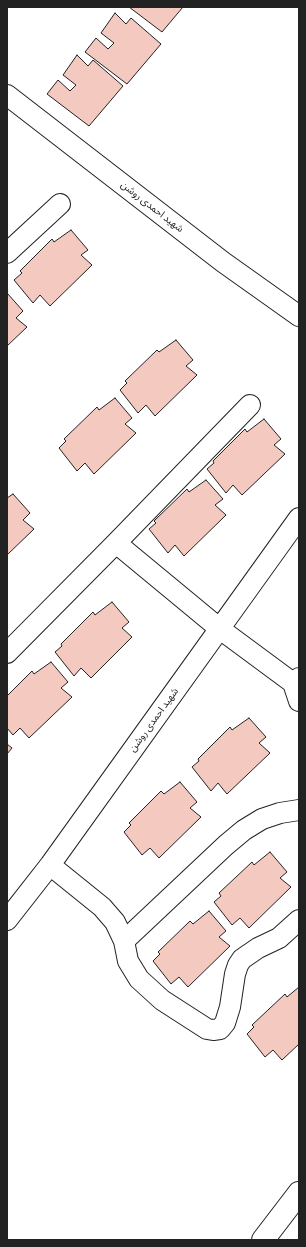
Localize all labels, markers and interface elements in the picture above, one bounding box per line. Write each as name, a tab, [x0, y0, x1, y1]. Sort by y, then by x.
street label: شهید احمدی روشن	[118, 179, 186, 235]
street label: شهید احمدی روشن	[127, 686, 181, 754]

